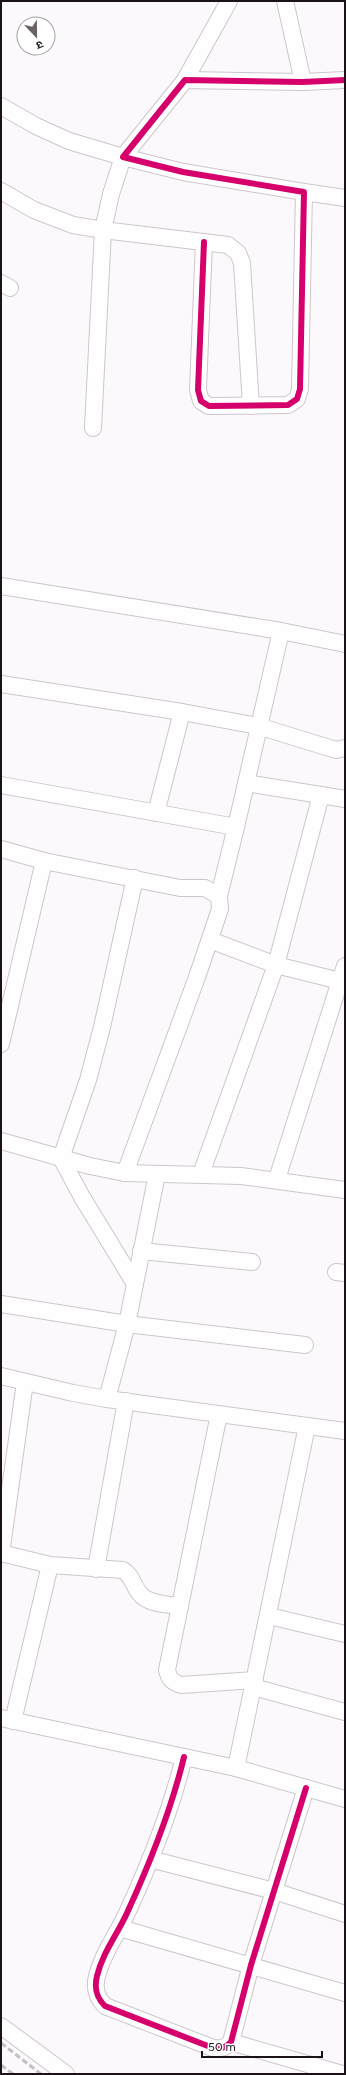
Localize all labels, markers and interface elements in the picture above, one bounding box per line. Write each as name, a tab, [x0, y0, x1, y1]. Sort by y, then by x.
north arrow	[16, 16, 56, 56]
text: उ	[34, 38, 45, 52]
scale bar	[202, 2033, 322, 2059]
text: 50 m	[208, 2040, 236, 2054]

